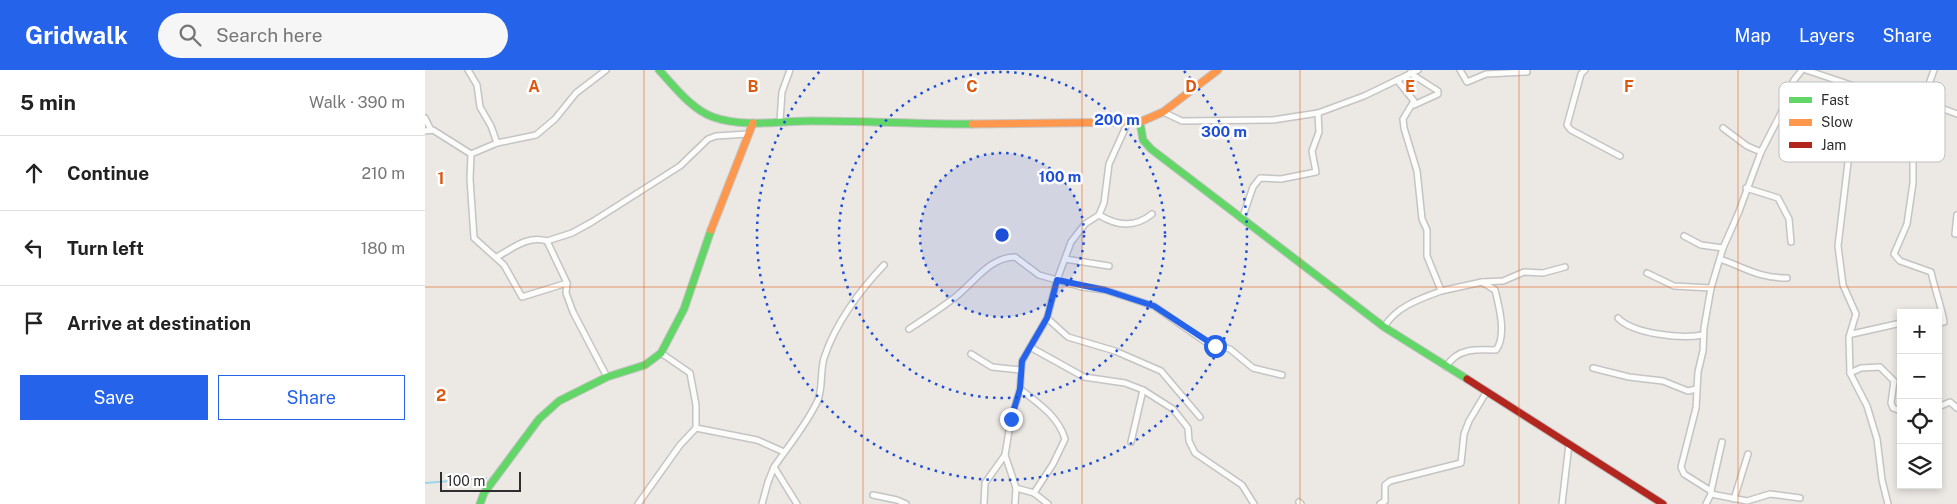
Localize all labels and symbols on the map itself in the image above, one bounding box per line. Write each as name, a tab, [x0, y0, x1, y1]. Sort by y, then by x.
text: A	[528, 77, 540, 96]
text: B	[748, 77, 759, 96]
text: C	[966, 77, 978, 96]
text: D	[1185, 77, 1197, 96]
text: E	[1405, 77, 1415, 96]
text: F	[1624, 77, 1634, 96]
legend	[1779, 82, 1945, 162]
text: Fast	[1821, 92, 1849, 108]
text: 200 m	[1094, 111, 1140, 128]
text: Slow	[1821, 114, 1853, 130]
text: 300 m	[1201, 123, 1247, 140]
text: Jam	[1821, 137, 1846, 153]
text: 100 m	[1039, 168, 1081, 185]
text: 1	[438, 169, 444, 188]
centre of rings	[993, 226, 1011, 244]
route start	[1204, 335, 1227, 358]
text: 2	[436, 386, 446, 405]
route end	[1000, 408, 1023, 431]
scale bar	[440, 469, 521, 492]

